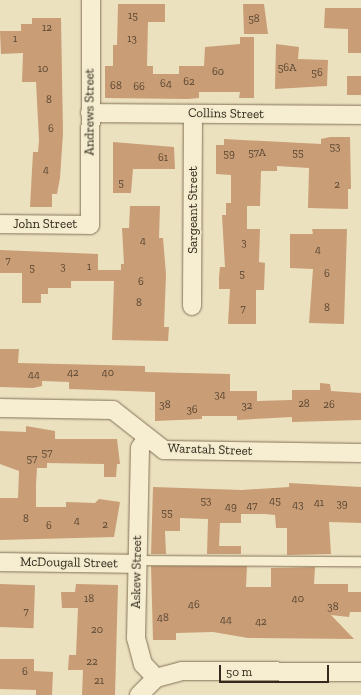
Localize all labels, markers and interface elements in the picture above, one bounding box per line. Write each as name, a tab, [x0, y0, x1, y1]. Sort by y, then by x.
house number: 15	[128, 9, 138, 23]
house number: 58	[248, 12, 260, 26]
house number: 12	[42, 21, 52, 35]
house number: 1	[13, 32, 17, 46]
house number: 13	[127, 32, 137, 46]
house number: 56A	[278, 61, 296, 75]
house number: 10	[38, 62, 48, 76]
house number: 60	[212, 65, 224, 79]
house number: 56	[311, 66, 323, 80]
street label: Andrews Street	[82, 68, 98, 156]
house number: 62	[183, 75, 195, 89]
house number: 64	[160, 77, 172, 91]
house number: 68	[110, 79, 122, 93]
house number: 66	[133, 80, 145, 94]
house number: 8	[46, 93, 52, 107]
street label: Collins Street	[188, 106, 264, 122]
house number: 6	[48, 122, 54, 136]
house number: 53	[329, 140, 341, 154]
house number: 57A	[248, 146, 266, 160]
house number: 55	[292, 146, 304, 160]
house number: 59	[223, 147, 235, 161]
house number: 61	[158, 151, 168, 165]
house number: 4	[43, 163, 49, 177]
street label: Sargeant Street	[185, 166, 201, 254]
house number: 5	[118, 176, 124, 190]
house number: 2	[334, 178, 340, 192]
street label: John Street	[13, 216, 77, 232]
house number: 4	[140, 234, 146, 248]
house number: 3	[241, 236, 247, 250]
house number: 4	[315, 243, 321, 257]
house number: 7	[5, 254, 11, 268]
house number: 3	[60, 260, 66, 274]
house number: 1	[87, 260, 91, 274]
house number: 5	[29, 261, 35, 275]
house number: 5	[239, 267, 245, 281]
house number: 6	[324, 267, 330, 281]
house number: 6	[138, 275, 144, 289]
house number: 8	[136, 296, 142, 310]
house number: 8	[324, 301, 330, 315]
house number: 7	[240, 302, 246, 316]
house number: 42	[67, 366, 79, 380]
house number: 40	[102, 366, 114, 380]
house number: 44	[28, 368, 40, 382]
house number: 34	[214, 388, 226, 402]
house number: 28	[298, 397, 310, 411]
house number: 38	[159, 398, 171, 412]
house number: 26	[323, 398, 335, 412]
house number: 32	[241, 399, 253, 413]
house number: 36	[186, 403, 198, 417]
street label: Waratah Street	[167, 441, 253, 459]
house number: 57	[42, 446, 52, 460]
house number: 57	[27, 452, 37, 466]
house number: 53	[200, 494, 212, 508]
house number: 45	[269, 494, 281, 508]
house number: 41	[314, 496, 324, 510]
house number: 39	[336, 497, 348, 511]
house number: 43	[292, 498, 304, 512]
house number: 47	[247, 499, 257, 513]
house number: 49	[225, 500, 237, 514]
house number: 55	[161, 506, 173, 520]
house number: 8	[23, 512, 29, 526]
house number: 4	[74, 514, 80, 528]
house number: 2	[102, 518, 108, 532]
house number: 6	[46, 519, 52, 533]
street label: Askew Street	[129, 535, 145, 609]
street label: McDougall Street	[20, 554, 118, 572]
house number: 18	[84, 592, 94, 606]
house number: 40	[292, 592, 304, 606]
house number: 46	[188, 598, 200, 612]
house number: 38	[327, 600, 339, 614]
house number: 7	[23, 605, 29, 619]
house number: 48	[157, 611, 169, 625]
house number: 44	[220, 613, 232, 627]
house number: 42	[255, 615, 267, 629]
house number: 20	[91, 623, 103, 637]
house number: 22	[86, 655, 98, 669]
scale bar	[221, 657, 331, 683]
house number: 6	[22, 665, 28, 679]
text: 50 m	[226, 665, 252, 679]
house number: 21	[94, 674, 104, 688]

